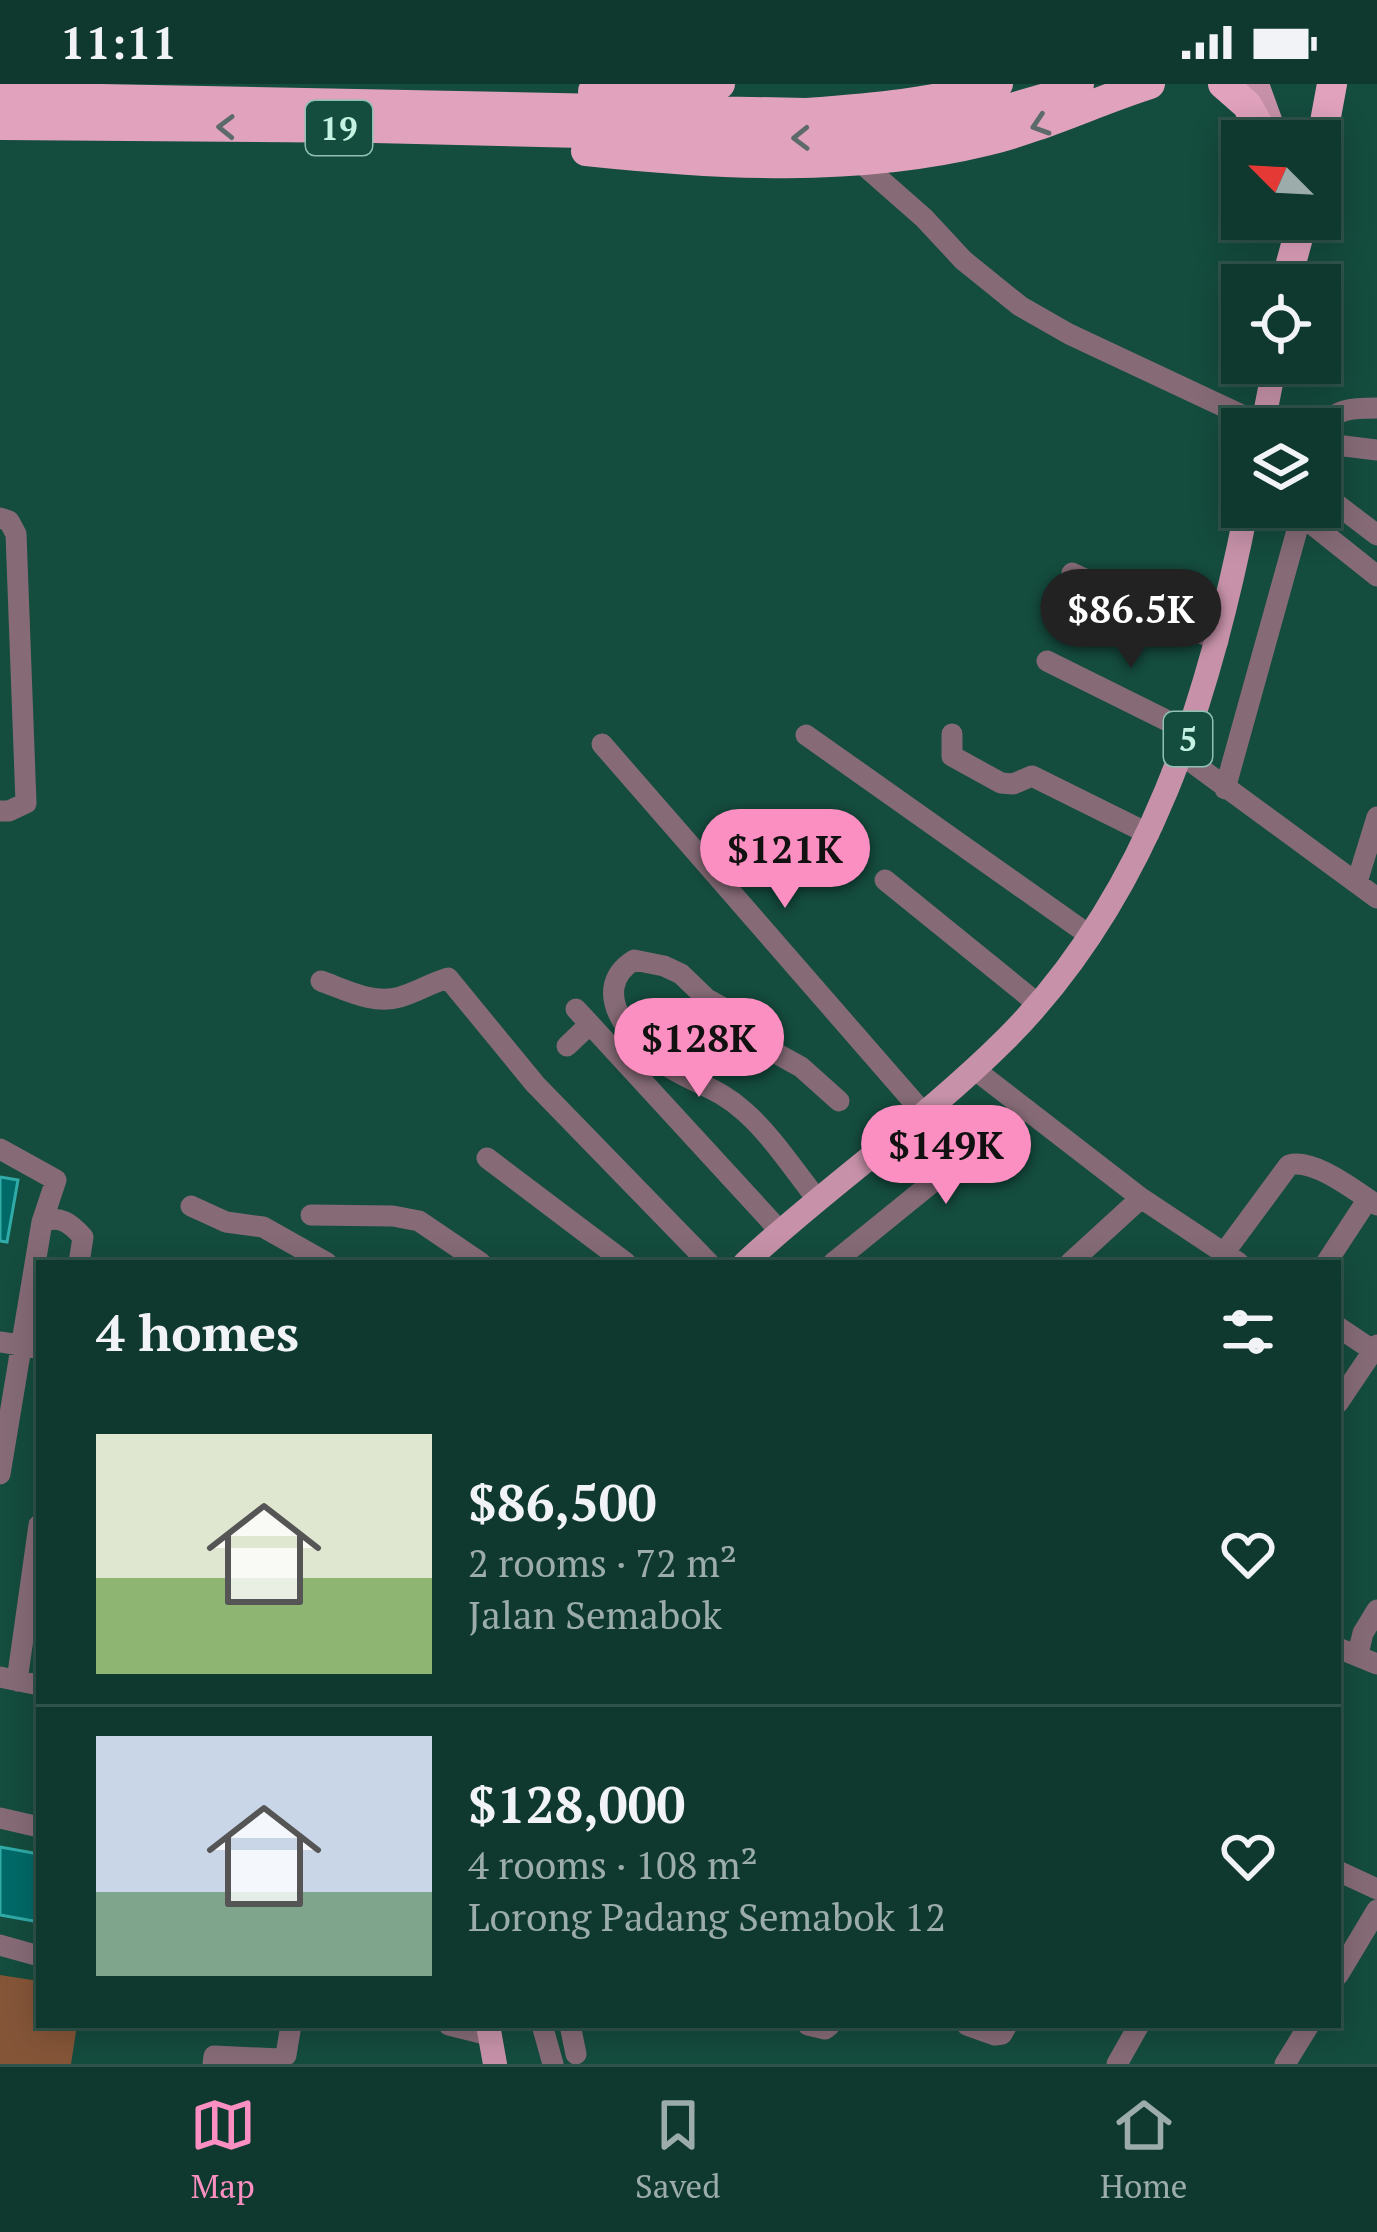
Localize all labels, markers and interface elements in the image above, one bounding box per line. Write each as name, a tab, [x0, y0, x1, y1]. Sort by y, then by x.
text: 11:11	[60, 12, 177, 72]
road number: 19	[306, 101, 372, 155]
one-way arrow	[1030, 110, 1051, 135]
one-way arrow	[216, 114, 234, 140]
north arrow	[1221, 120, 1341, 240]
map controls	[1221, 120, 1341, 528]
one-way arrow	[791, 124, 810, 150]
button: locate	[1221, 264, 1341, 384]
button: layers	[1221, 408, 1341, 528]
pin: $86.5K	[1033, 569, 1229, 671]
text: $86.5K	[1067, 582, 1195, 634]
road number: 5	[1164, 712, 1212, 766]
pin: $121K	[701, 809, 869, 911]
text: $121K	[727, 822, 843, 874]
pin: $128K	[615, 998, 783, 1100]
text: $128K	[641, 1011, 757, 1063]
pin: $149K	[862, 1105, 1030, 1207]
text: $149K	[888, 1118, 1004, 1170]
text: 4 homes	[96, 1298, 299, 1366]
icon: filters	[1215, 1299, 1281, 1365]
text: $86,500	[468, 1468, 657, 1536]
icon: home	[192, 1482, 336, 1626]
icon: heart	[1215, 1521, 1281, 1587]
text: 2 rooms · 72 m²	[468, 1536, 737, 1588]
text: Jalan Semabok	[468, 1588, 722, 1640]
text: $128,000	[468, 1770, 685, 1838]
icon: home	[192, 1784, 336, 1928]
icon: heart	[1215, 1823, 1281, 1889]
text: 4 rooms · 108 m²	[468, 1838, 758, 1890]
text: Lorong Padang Semabok 12	[468, 1890, 946, 1942]
tab: Map	[190, 2092, 256, 2207]
tab: Saved	[635, 2092, 721, 2207]
tab: Home	[1100, 2092, 1187, 2207]

